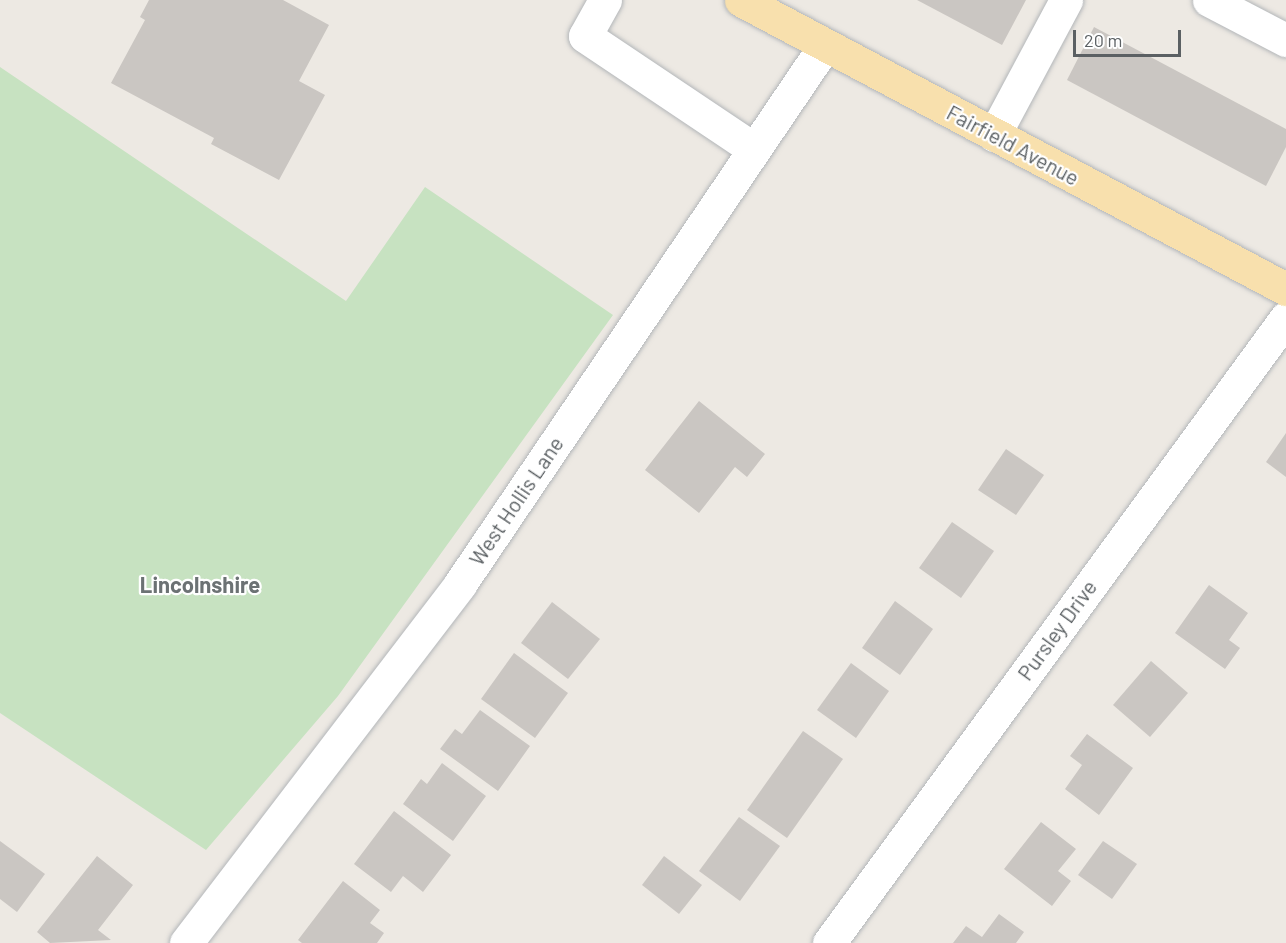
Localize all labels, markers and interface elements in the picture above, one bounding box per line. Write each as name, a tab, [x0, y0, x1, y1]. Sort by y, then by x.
scale bar	[1076, 18, 1184, 56]
text: 20 m	[1084, 29, 1122, 51]
street label: Fairfield Avenue	[943, 100, 1083, 190]
street label: West Hollis Lane	[464, 432, 568, 570]
district label: Lincolnshire	[140, 572, 260, 598]
street label: Pursley Drive	[1012, 575, 1102, 685]

